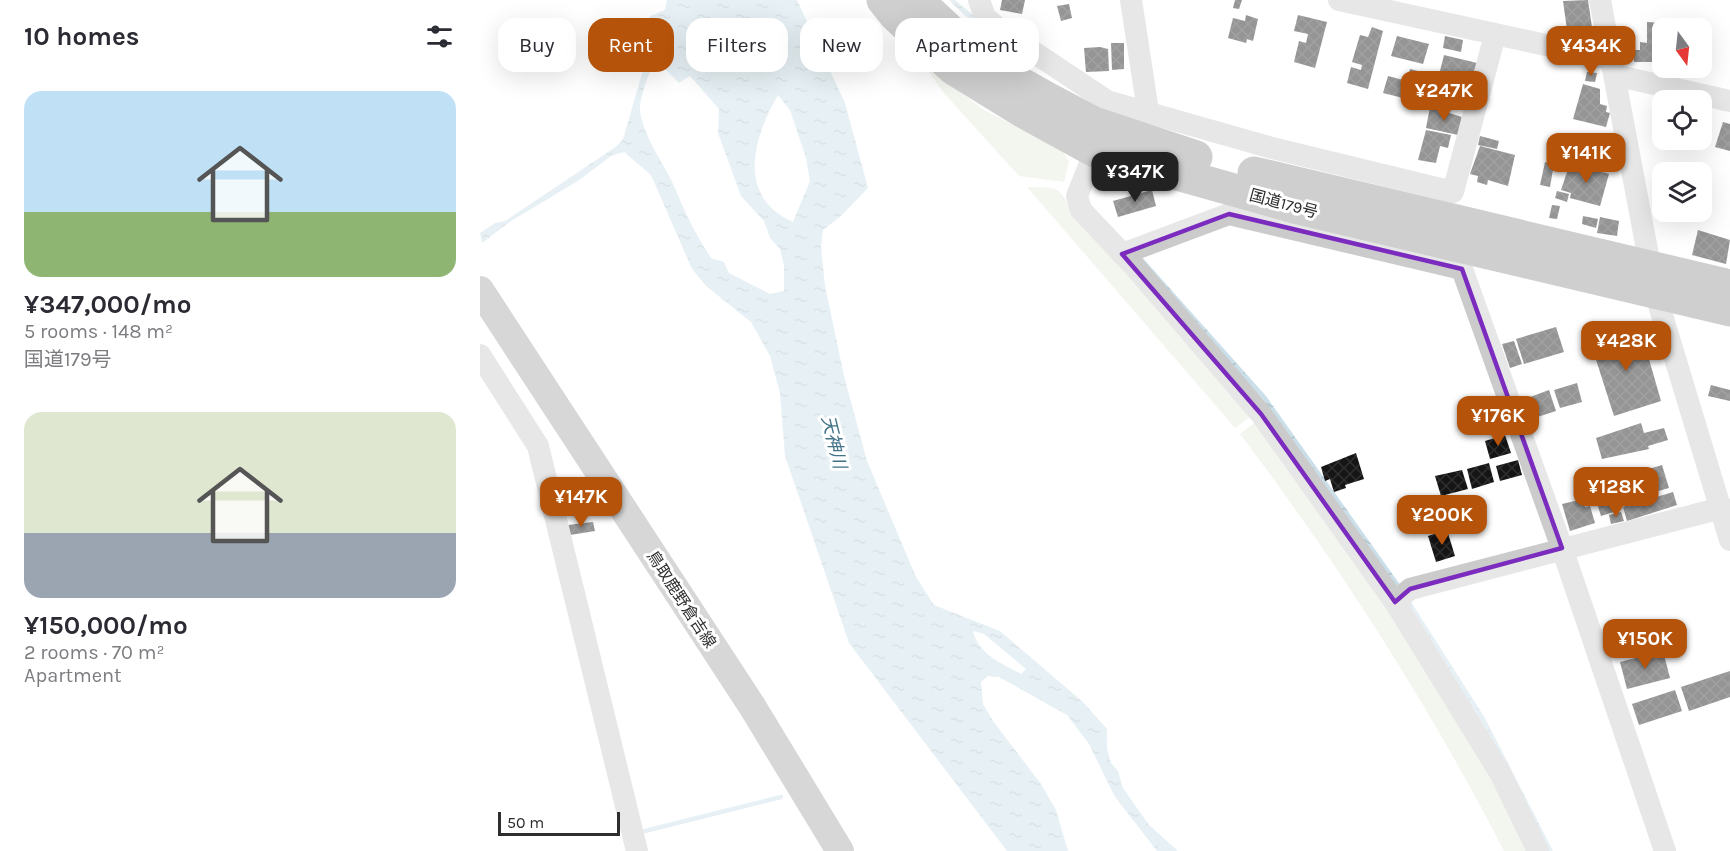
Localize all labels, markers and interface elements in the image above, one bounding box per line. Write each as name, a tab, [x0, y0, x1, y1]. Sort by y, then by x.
chip: Buy	[498, 18, 576, 72]
chip: Rent	[588, 18, 674, 72]
chip: Filters	[686, 18, 788, 72]
chip: New	[800, 18, 883, 72]
chip: Apartment	[895, 18, 1039, 72]
north arrow	[1652, 18, 1712, 78]
map controls	[1652, 18, 1712, 222]
icon: filters	[423, 20, 456, 53]
text: 10 homes	[24, 21, 139, 52]
pin: ¥434K	[1549, 26, 1633, 77]
text: ¥434K	[1560, 34, 1622, 57]
pin: ¥247K	[1402, 71, 1486, 122]
text: ¥247K	[1415, 79, 1473, 102]
button: locate	[1652, 90, 1712, 150]
icon: home	[186, 130, 294, 238]
pin: ¥141K	[1544, 133, 1628, 184]
text: ¥141K	[1561, 141, 1611, 164]
pin: ¥347K	[1093, 152, 1177, 203]
text: ¥347K	[1105, 160, 1165, 183]
button: layers	[1652, 162, 1712, 222]
street label: 国道179号	[1248, 185, 1320, 222]
text: ¥347,000/mo	[24, 289, 191, 320]
text: 5 rooms · 148 m²	[24, 320, 173, 343]
pin: ¥428K	[1584, 321, 1668, 372]
text: ¥428K	[1595, 329, 1657, 352]
text: 国道179号	[24, 348, 112, 371]
pin: ¥176K	[1456, 396, 1540, 447]
text: ¥176K	[1471, 404, 1525, 427]
water label: 天神川	[817, 413, 852, 473]
icon: home	[186, 451, 294, 559]
pin: ¥128K	[1574, 467, 1658, 518]
text: ¥128K	[1588, 475, 1644, 498]
pin: ¥147K	[539, 477, 623, 528]
text: ¥147K	[554, 485, 608, 508]
pin: ¥200K	[1400, 495, 1484, 546]
text: ¥200K	[1411, 503, 1473, 526]
street label: 鳥取鹿野倉吉線	[643, 547, 720, 651]
text: ¥150,000/mo	[24, 610, 188, 641]
pin: ¥150K	[1603, 619, 1687, 670]
text: ¥150K	[1617, 627, 1673, 650]
text: 2 rooms · 70 m²	[24, 641, 164, 664]
text: Apartment	[24, 664, 122, 687]
scale bar	[498, 809, 620, 836]
text: 50 m	[507, 813, 544, 832]

